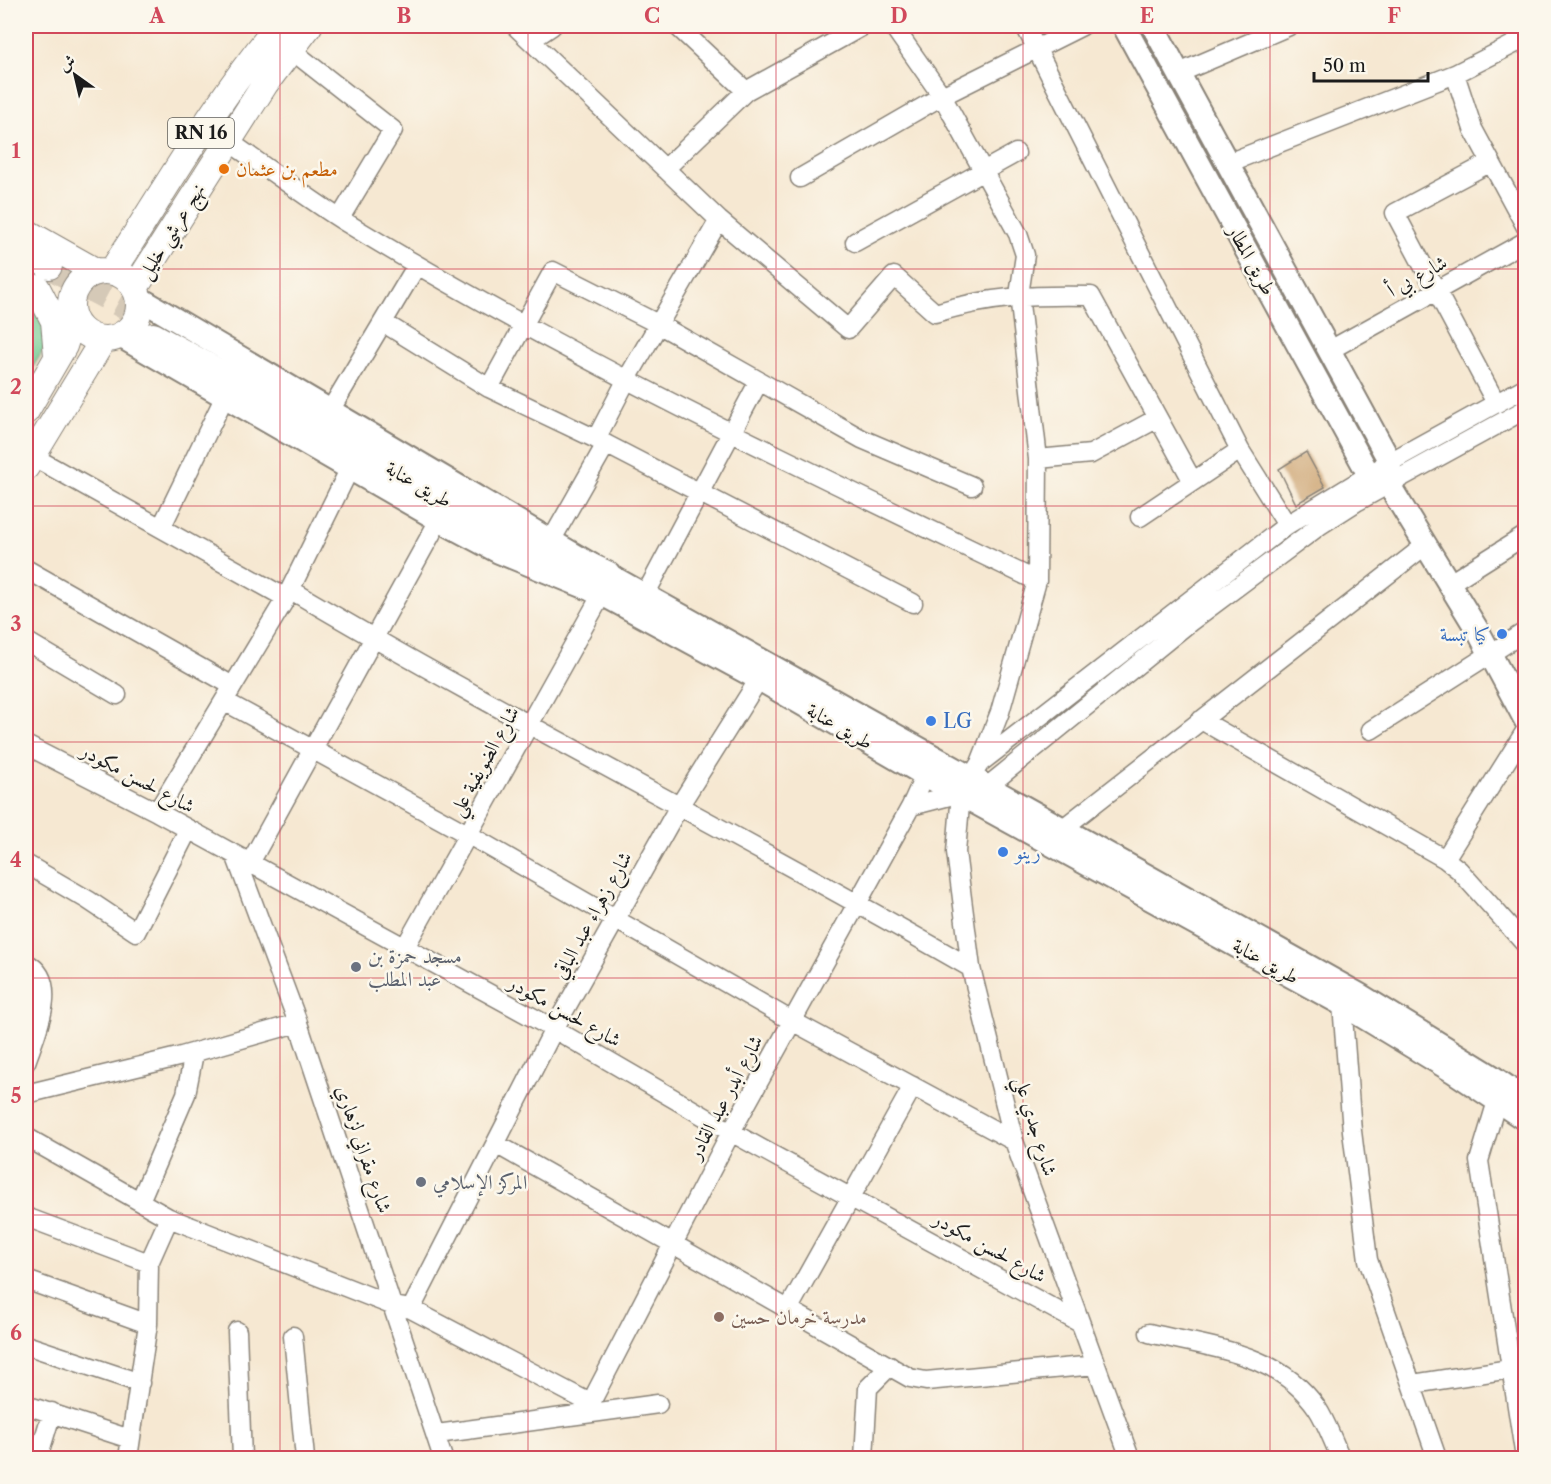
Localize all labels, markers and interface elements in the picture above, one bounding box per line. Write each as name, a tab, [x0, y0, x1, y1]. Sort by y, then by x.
text: A	[148, 4, 165, 28]
text: B	[397, 4, 412, 28]
text: C	[644, 4, 660, 28]
text: D	[890, 4, 908, 28]
text: E	[1140, 4, 1154, 28]
text: F	[1387, 4, 1401, 28]
north arrow	[45, 45, 105, 105]
scale bar	[1314, 45, 1428, 83]
text: ش	[54, 50, 79, 75]
text: 50 m	[1323, 55, 1366, 77]
road number: RN 16	[168, 118, 234, 148]
text: 1	[12, 139, 21, 163]
place label: مطعم بن عثمان	[236, 157, 338, 188]
marker: مطعم بن عثمان	[217, 162, 231, 176]
street label: نهج عرشي خليل	[132, 179, 216, 287]
street label: طريق المطار	[1221, 219, 1281, 300]
street label: شارع بي أ	[1382, 248, 1454, 307]
text: 2	[10, 375, 22, 399]
street label: طريق عنابة	[381, 456, 456, 513]
text: 3	[10, 612, 22, 636]
place label: كيا تبسة	[1440, 622, 1490, 646]
marker: كيا تبسة	[1495, 627, 1509, 641]
street label: طريق عنابة	[802, 698, 877, 755]
street label: شارع الضويفية علي	[444, 702, 531, 824]
place label: LG	[943, 709, 972, 733]
marker: LG	[924, 714, 938, 728]
street label: شارع لحسن مكودر	[73, 737, 199, 823]
place label: رينو	[1013, 840, 1041, 865]
marker: رينو	[996, 845, 1010, 859]
street label: شارع زهراء عبد الباقي	[547, 847, 642, 986]
text: 4	[10, 848, 22, 872]
street label: طريق عنابة	[1228, 933, 1303, 990]
place label: مسجد حمزة بن عبد المطلب	[368, 944, 462, 993]
marker: مسجد حمزة بن عبد المطلب	[349, 960, 363, 974]
street label: شارع لحسن مكودر	[500, 969, 626, 1057]
street label: شارع أبدر عبد القادر	[679, 1030, 773, 1168]
street label: شارع جدي علي	[1002, 1073, 1063, 1181]
street label: شارع مقراني لزهاري	[325, 1082, 397, 1218]
text: 5	[10, 1084, 22, 1108]
place label: المركز الإسلامي	[433, 1170, 527, 1198]
marker: المركز الإسلامي	[414, 1175, 428, 1189]
street label: شارع لحسن مكودر	[925, 1205, 1051, 1293]
place label: مدرسة خرمان حسين	[731, 1305, 867, 1329]
marker: مدرسة خرمان حسين	[712, 1310, 726, 1324]
text: 6	[10, 1321, 22, 1345]

